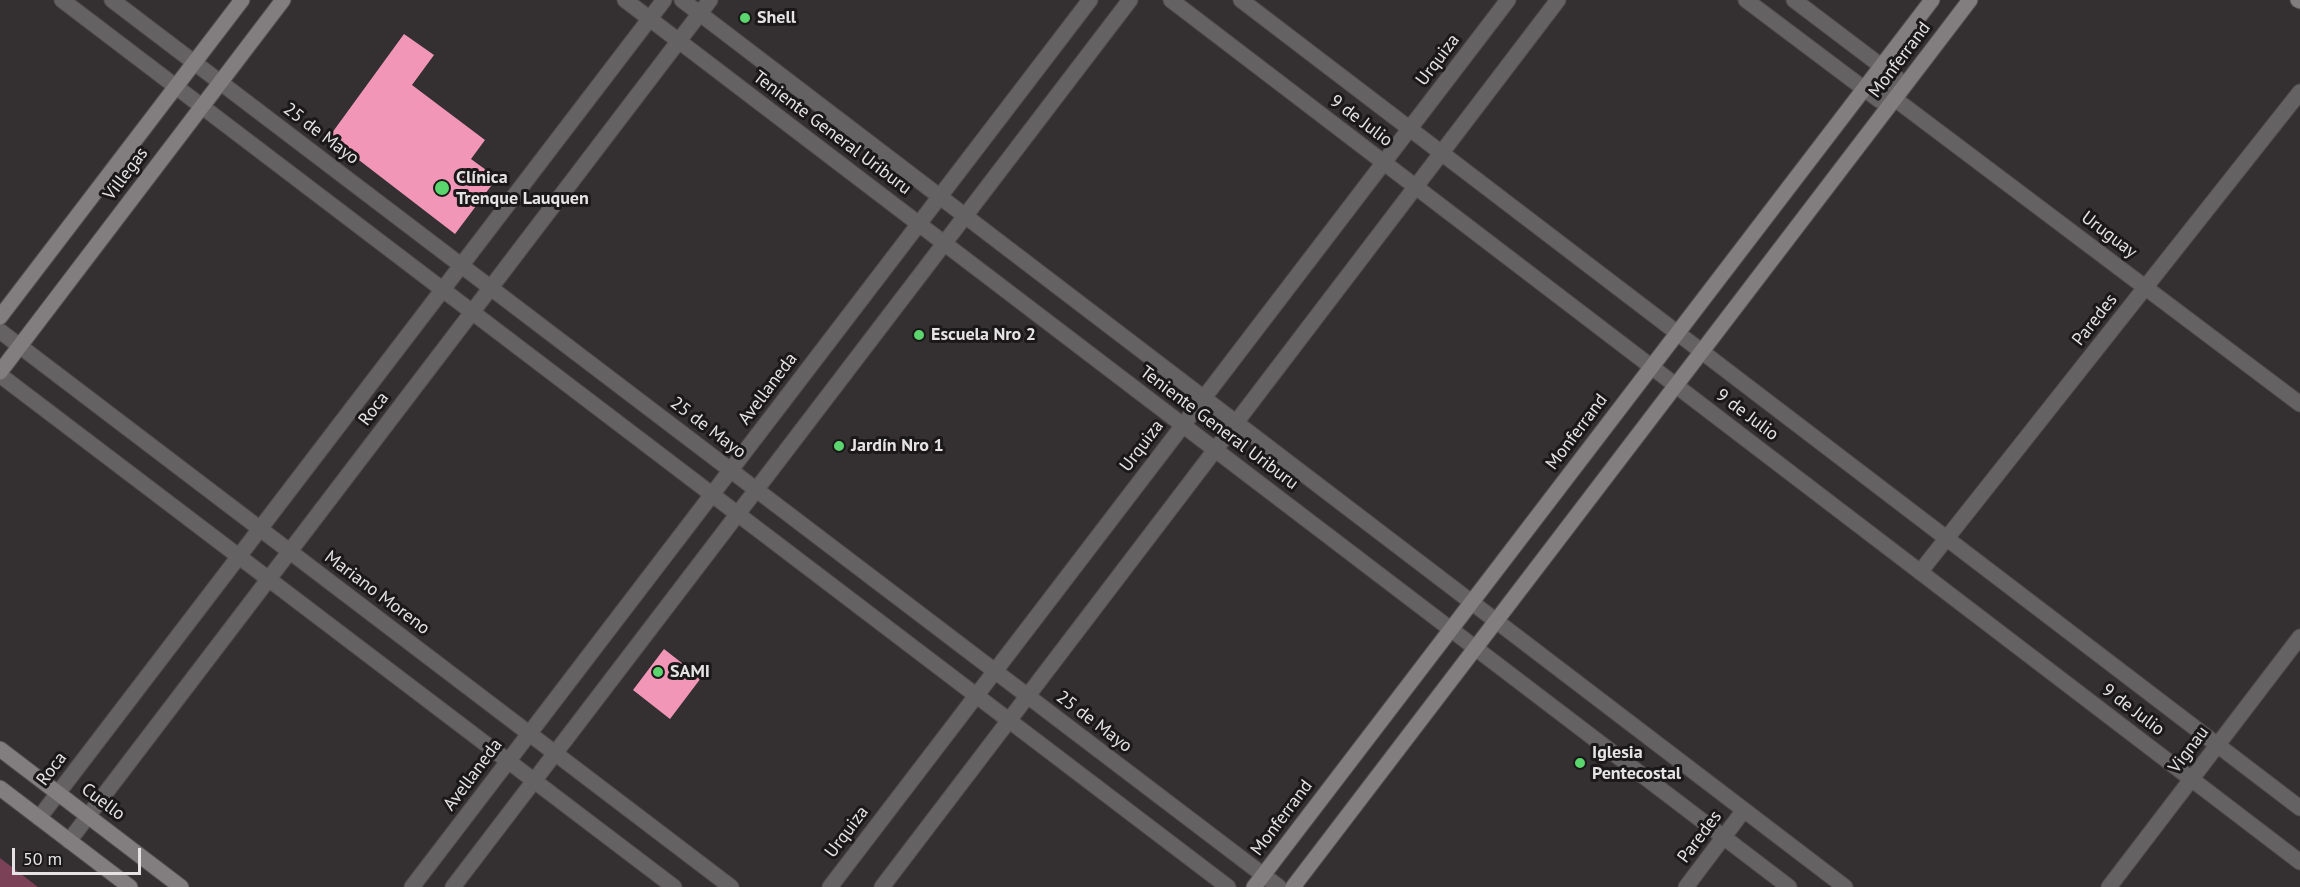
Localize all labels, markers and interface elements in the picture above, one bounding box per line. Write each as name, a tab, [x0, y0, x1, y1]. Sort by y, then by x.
place label: Shell	[757, 7, 796, 29]
marker: Shell	[738, 11, 752, 25]
street label: Monferrand	[1865, 18, 1935, 102]
street label: Urquiza	[1412, 30, 1464, 90]
street label: Teniente General Uriburu	[749, 66, 915, 200]
street label: 9 de Julio	[1325, 90, 1397, 152]
street label: 25 de Mayo	[279, 99, 363, 169]
street label: Villegas	[99, 143, 153, 205]
place label: Clínica Trenque Lauquen	[456, 167, 589, 210]
marker: Clínica Trenque Lauquen	[433, 179, 451, 197]
street label: Uruguay	[2077, 207, 2141, 263]
street label: Paredes	[2068, 290, 2122, 350]
place label: Escuela Nro 2	[931, 324, 1036, 346]
marker: Escuela Nro 2	[912, 328, 926, 342]
street label: Avellaneda	[734, 349, 802, 429]
street label: Teniente General Uriburu	[1136, 361, 1302, 495]
street label: 9 de Julio	[1711, 384, 1783, 446]
street label: Roca	[354, 388, 394, 430]
street label: Monferrand	[1542, 390, 1612, 474]
street label: 25 de Mayo	[666, 393, 750, 463]
street label: Urquiza	[1116, 416, 1168, 476]
place label: Jardín Nro 1	[851, 435, 944, 457]
marker: Jardín Nro 1	[832, 439, 846, 453]
street label: Mariano Moreno	[320, 546, 434, 640]
place label: SAMI	[670, 661, 710, 683]
marker: SAMI	[651, 665, 665, 679]
street label: 9 de Julio	[2097, 679, 2169, 741]
street label: 25 de Mayo	[1052, 687, 1136, 757]
street label: Vignau	[2164, 722, 2214, 778]
street label: Avellaneda	[439, 735, 507, 815]
place label: Iglesia Pentecostal	[1592, 742, 1681, 784]
street label: Roca	[32, 748, 72, 790]
marker: Iglesia Pentecostal	[1573, 756, 1587, 770]
street label: Monferrand	[1247, 776, 1317, 860]
street label: Cuello	[77, 779, 129, 825]
street label: Urquiza	[821, 802, 873, 862]
street label: Paredes	[1673, 807, 1727, 867]
scale bar	[15, 836, 144, 874]
text: 50 m	[23, 847, 62, 870]

